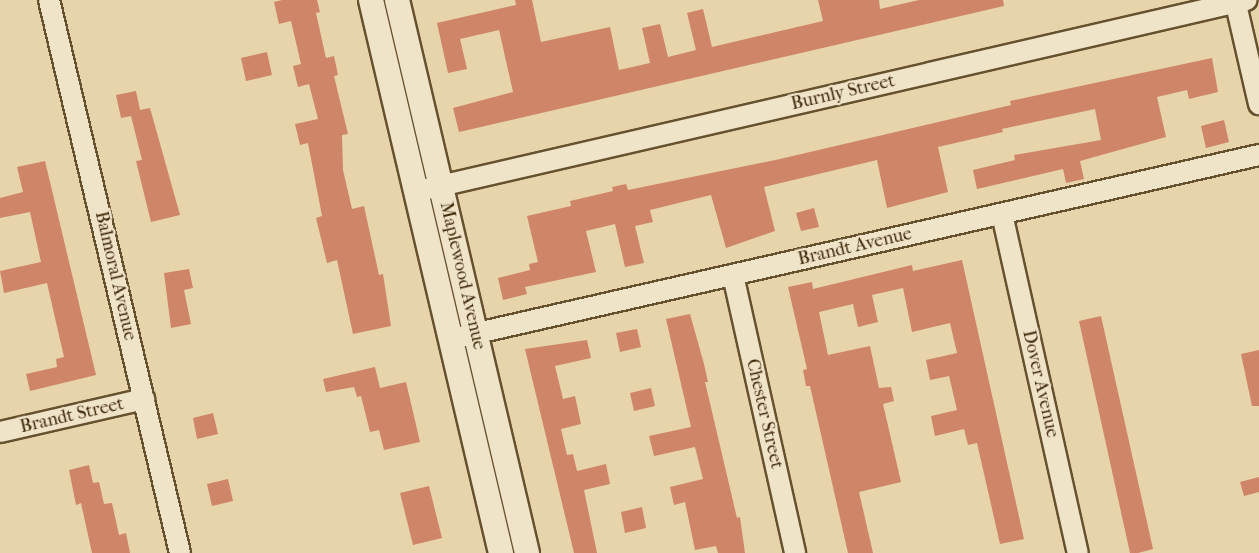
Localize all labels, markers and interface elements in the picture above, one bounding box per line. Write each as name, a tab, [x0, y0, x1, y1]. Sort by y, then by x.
street label: Burnly Street	[789, 71, 897, 115]
street label: Maplewood Avenue	[434, 200, 490, 352]
street label: Balmoral Avenue	[90, 209, 140, 343]
street label: Brandt Avenue	[796, 223, 914, 271]
street label: Dover Avenue	[1017, 328, 1063, 440]
street label: Chester Street	[741, 357, 787, 471]
street label: Brandt Street	[18, 394, 126, 438]

